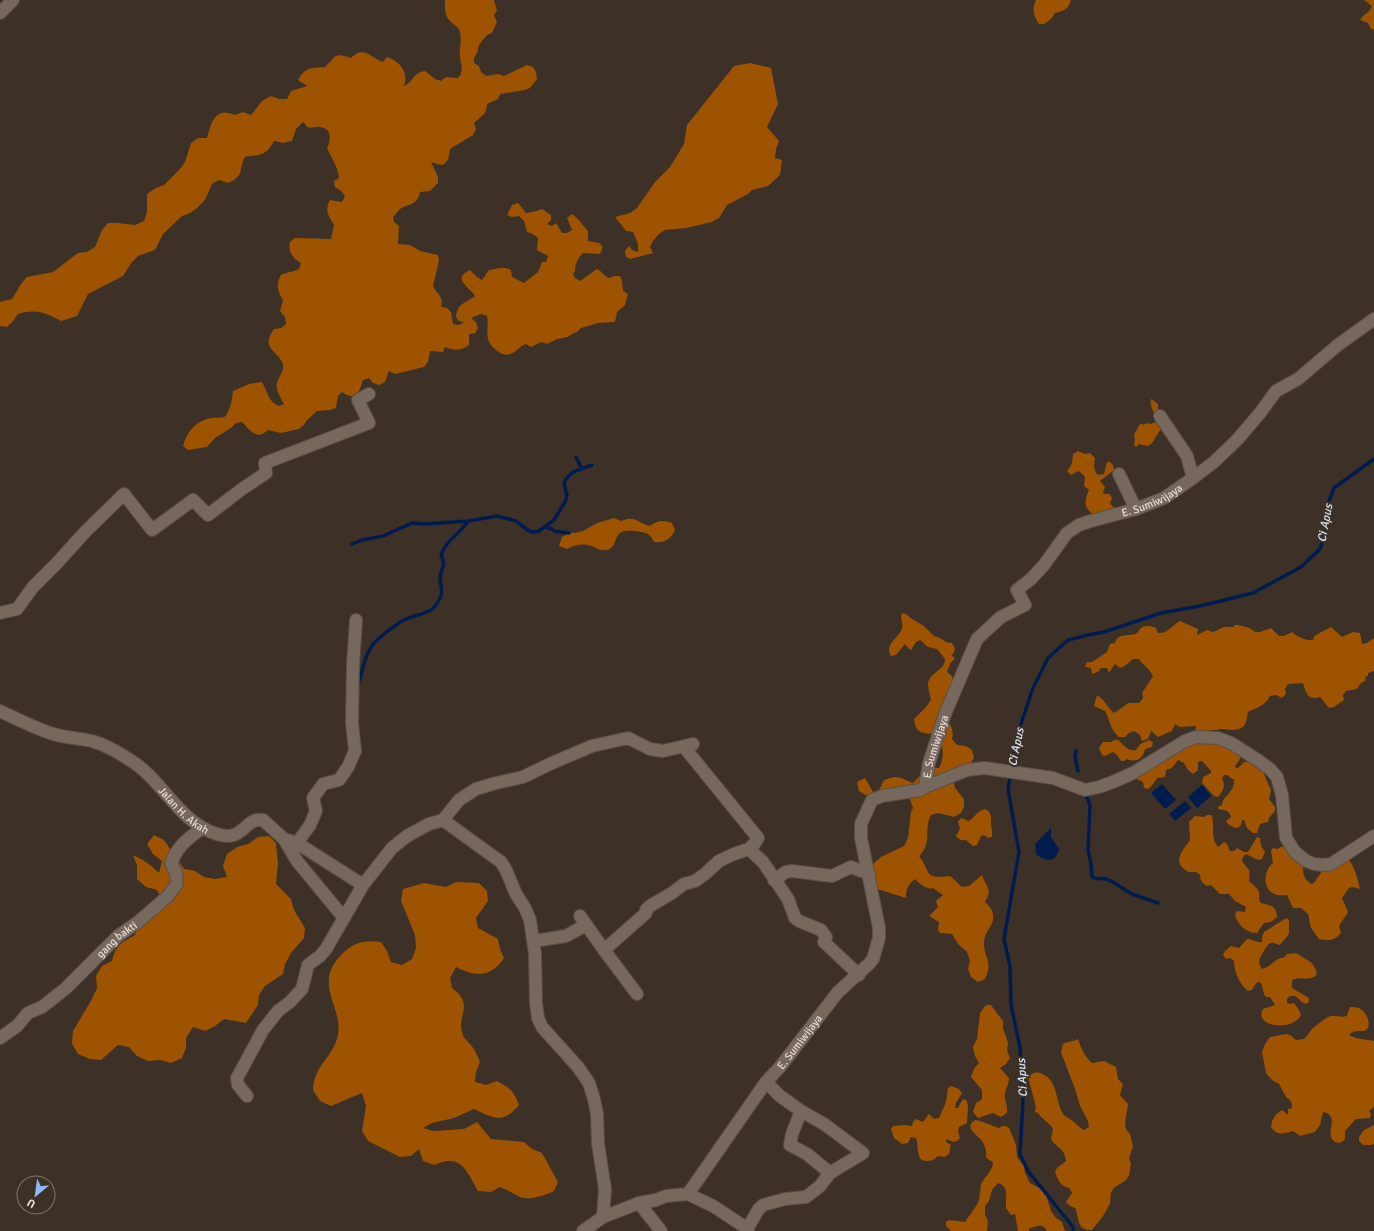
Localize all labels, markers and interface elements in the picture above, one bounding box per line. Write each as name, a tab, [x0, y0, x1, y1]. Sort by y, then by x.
street label: E. Sumiwijaya	[1120, 481, 1185, 520]
water label: Ci Apus	[1314, 501, 1337, 543]
street label: E. Sumiwijaya	[921, 713, 951, 779]
water label: Ci Apus	[1005, 725, 1028, 768]
street label: Jalan H. Akah	[156, 784, 211, 837]
street label: gang bakti	[94, 919, 140, 961]
street label: E. Sumiwijaya	[775, 1012, 825, 1072]
water label: Ci Apus	[1014, 1057, 1031, 1098]
north arrow	[16, 1175, 56, 1215]
text: U	[25, 1196, 38, 1211]

